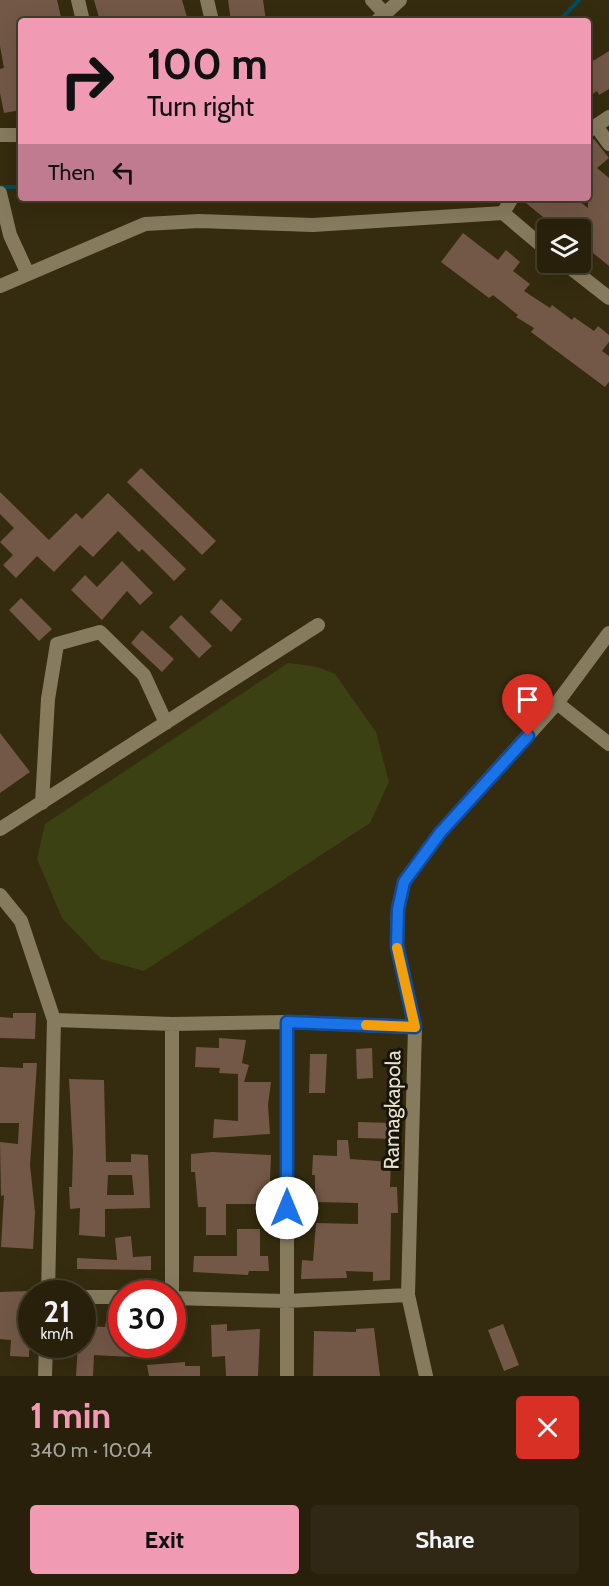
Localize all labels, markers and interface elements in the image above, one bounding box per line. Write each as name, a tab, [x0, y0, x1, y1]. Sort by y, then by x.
text: 100 m	[147, 38, 268, 90]
icon: right	[48, 42, 126, 120]
text: Turn right	[147, 90, 254, 123]
icon: left	[107, 156, 140, 189]
text: Then	[48, 159, 95, 186]
map controls	[537, 219, 591, 273]
button: layers	[537, 219, 591, 273]
pin	[502, 674, 553, 736]
icon: arrive	[511, 683, 544, 716]
street label: Ramagkapola	[378, 1050, 406, 1170]
position arrow	[255, 1176, 319, 1240]
speed limit sign: 30	[108, 1280, 186, 1358]
text: 21	[44, 1293, 70, 1330]
text: km/h	[41, 1325, 73, 1343]
text: 1 min	[30, 1393, 111, 1437]
button: close	[516, 1396, 579, 1459]
text: 340 m · 10:04	[30, 1438, 152, 1462]
button: Exit	[30, 1505, 299, 1574]
button: Share	[311, 1505, 579, 1574]

